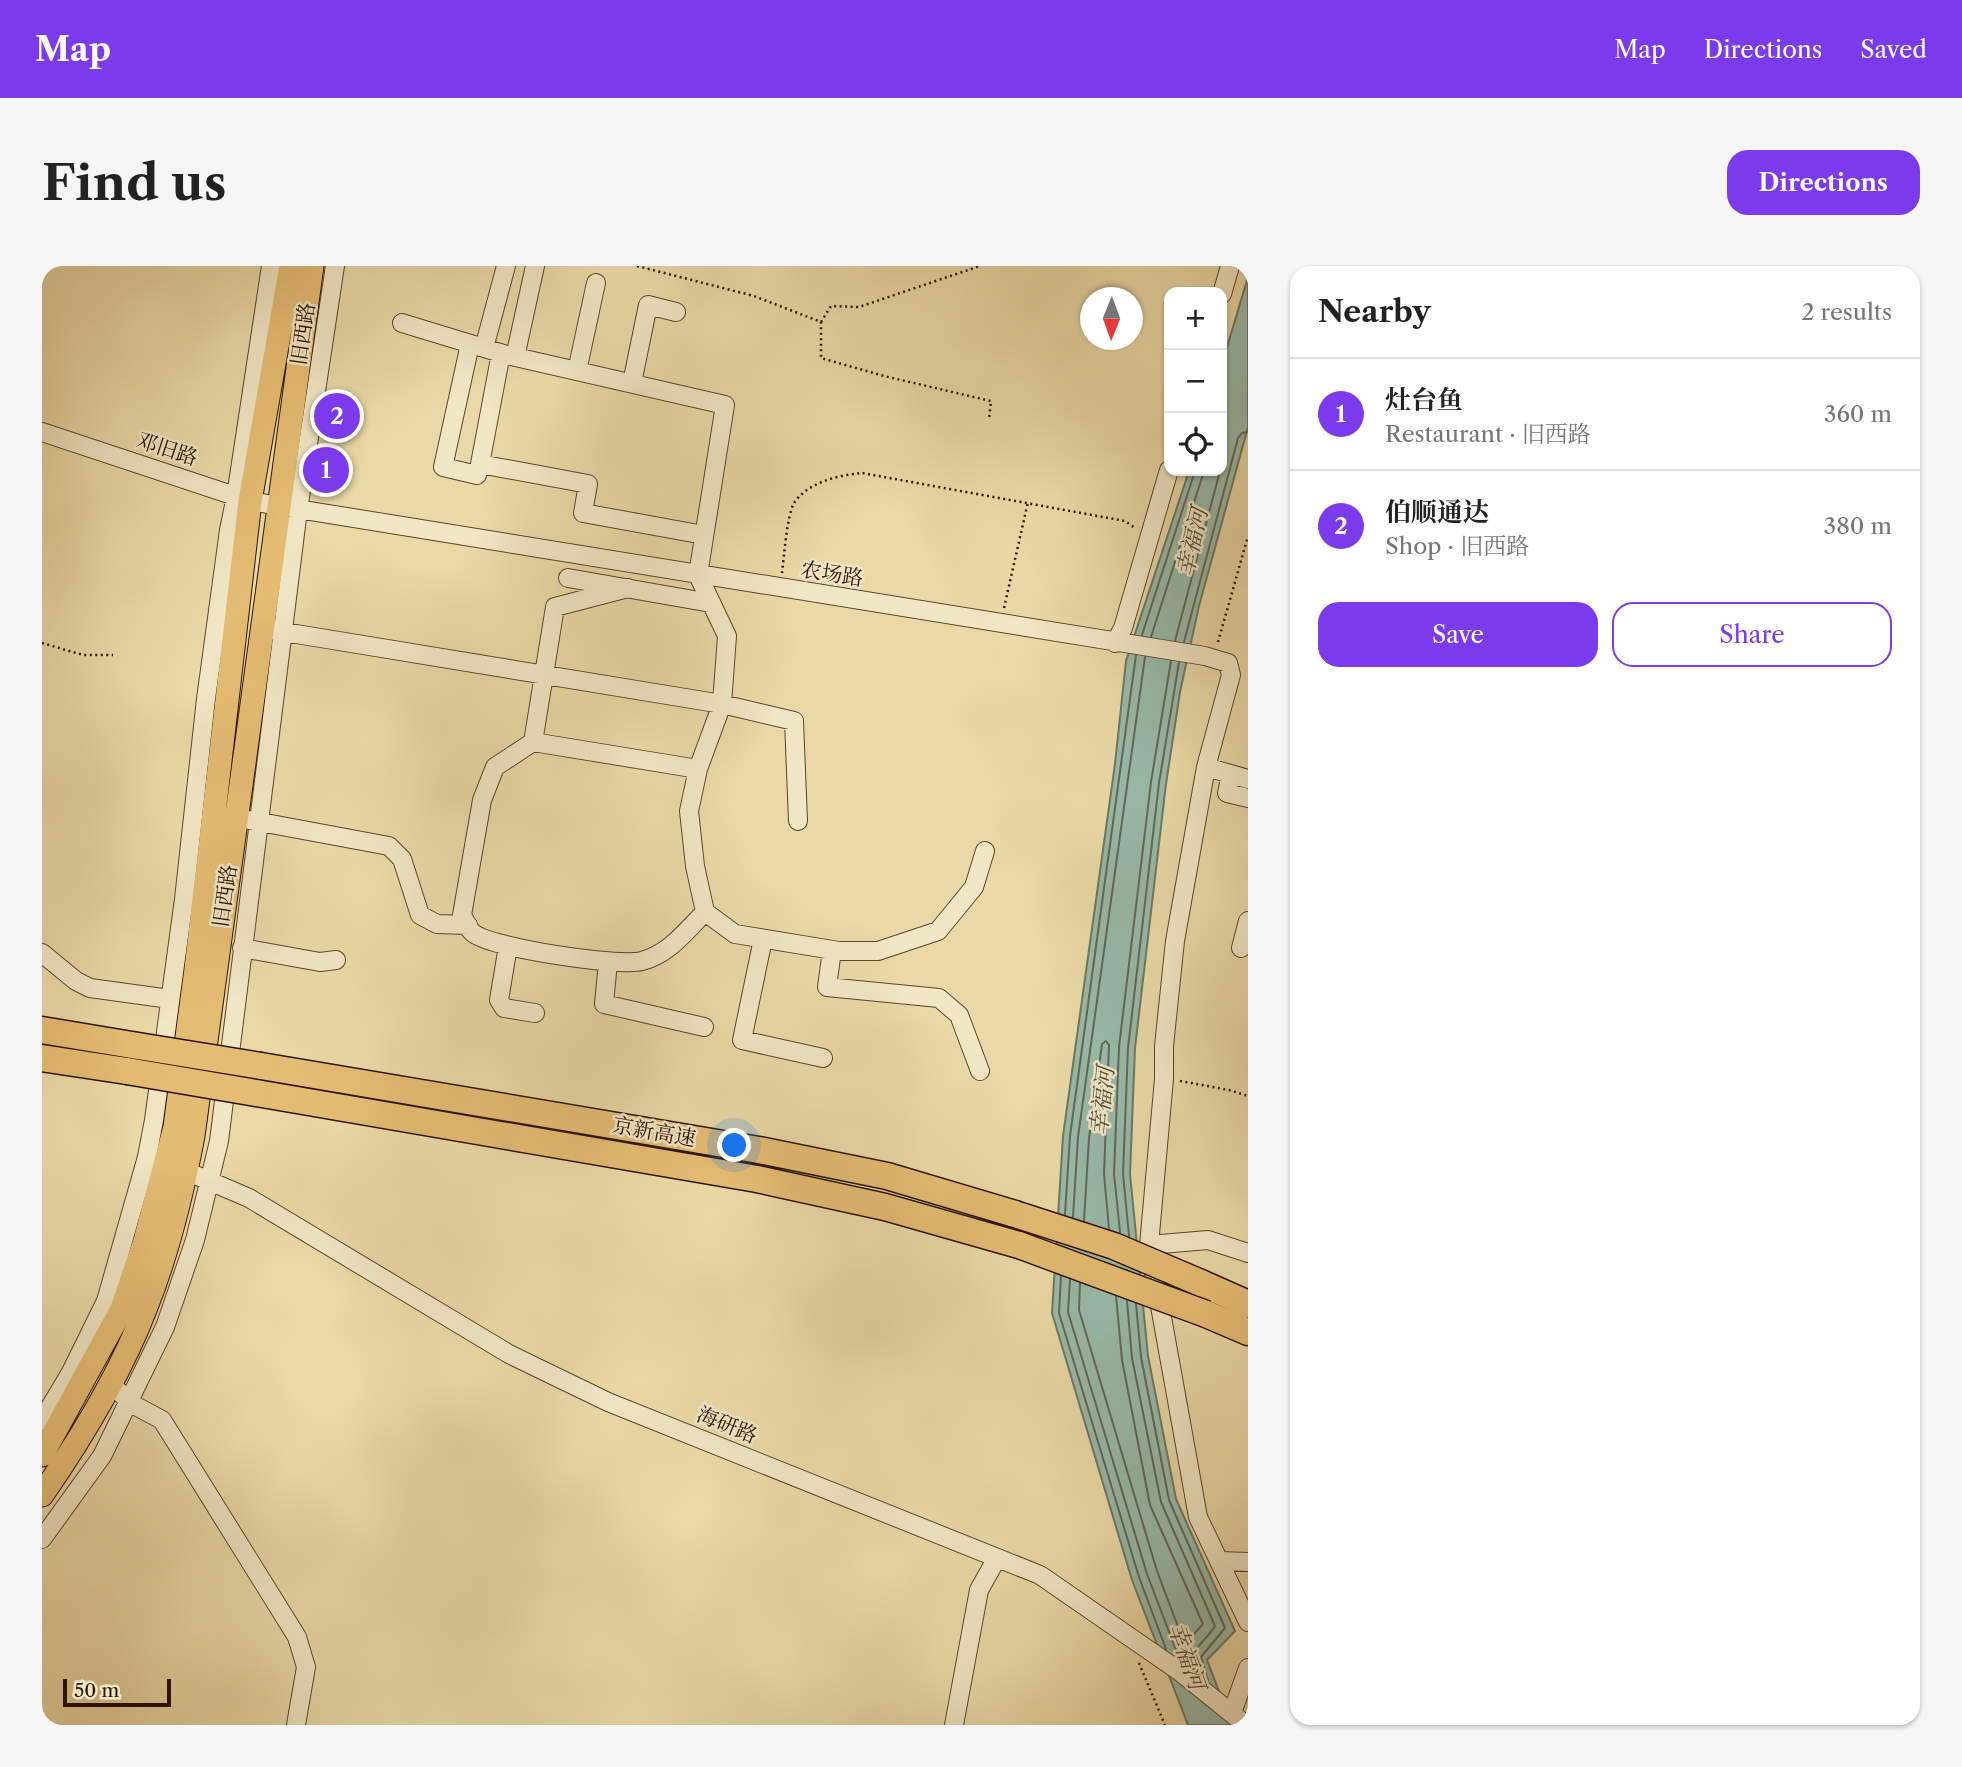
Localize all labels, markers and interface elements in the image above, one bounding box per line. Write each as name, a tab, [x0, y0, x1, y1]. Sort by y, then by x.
text: Map	[35, 29, 111, 70]
text: Map	[1614, 35, 1666, 64]
text: Directions	[1704, 35, 1822, 64]
text: Saved	[1860, 35, 1927, 64]
button: Directions	[1727, 150, 1920, 215]
text: Find us	[42, 152, 226, 213]
north arrow	[1080, 287, 1143, 350]
map controls	[1164, 287, 1227, 476]
button: +	[1164, 287, 1227, 350]
text: Nearby	[1318, 293, 1431, 330]
text: 2 results	[1801, 298, 1892, 326]
street label: 旧西路	[286, 301, 319, 367]
button: −	[1164, 350, 1227, 413]
text: 灶台鱼	[1385, 384, 1463, 416]
pin: 2	[314, 390, 360, 442]
text: 1	[1336, 400, 1346, 428]
text: 360 m	[1824, 400, 1892, 428]
button: locate	[1164, 413, 1227, 476]
text: Restaurant · 旧西路	[1385, 420, 1591, 448]
street label: 邓旧路	[133, 427, 201, 470]
pin: 1	[303, 444, 349, 496]
text: 伯顺通达	[1385, 496, 1489, 528]
water label: 幸福河	[1171, 501, 1214, 579]
text: 2	[1334, 512, 1348, 540]
text: 380 m	[1824, 512, 1892, 540]
text: Shop · 旧西路	[1385, 532, 1529, 560]
street label: 农场路	[799, 556, 865, 591]
button: Save	[1318, 602, 1598, 667]
button: Share	[1612, 602, 1892, 667]
street label: 旧西路	[208, 863, 241, 929]
water label: 幸福河	[1084, 1061, 1120, 1137]
street label: 京新高速	[611, 1112, 698, 1151]
your location	[717, 1128, 751, 1162]
street label: 海研路	[693, 1401, 761, 1448]
water label: 幸福河	[1163, 1619, 1213, 1697]
scale bar	[63, 1676, 172, 1708]
text: 50 m	[74, 1679, 119, 1702]

